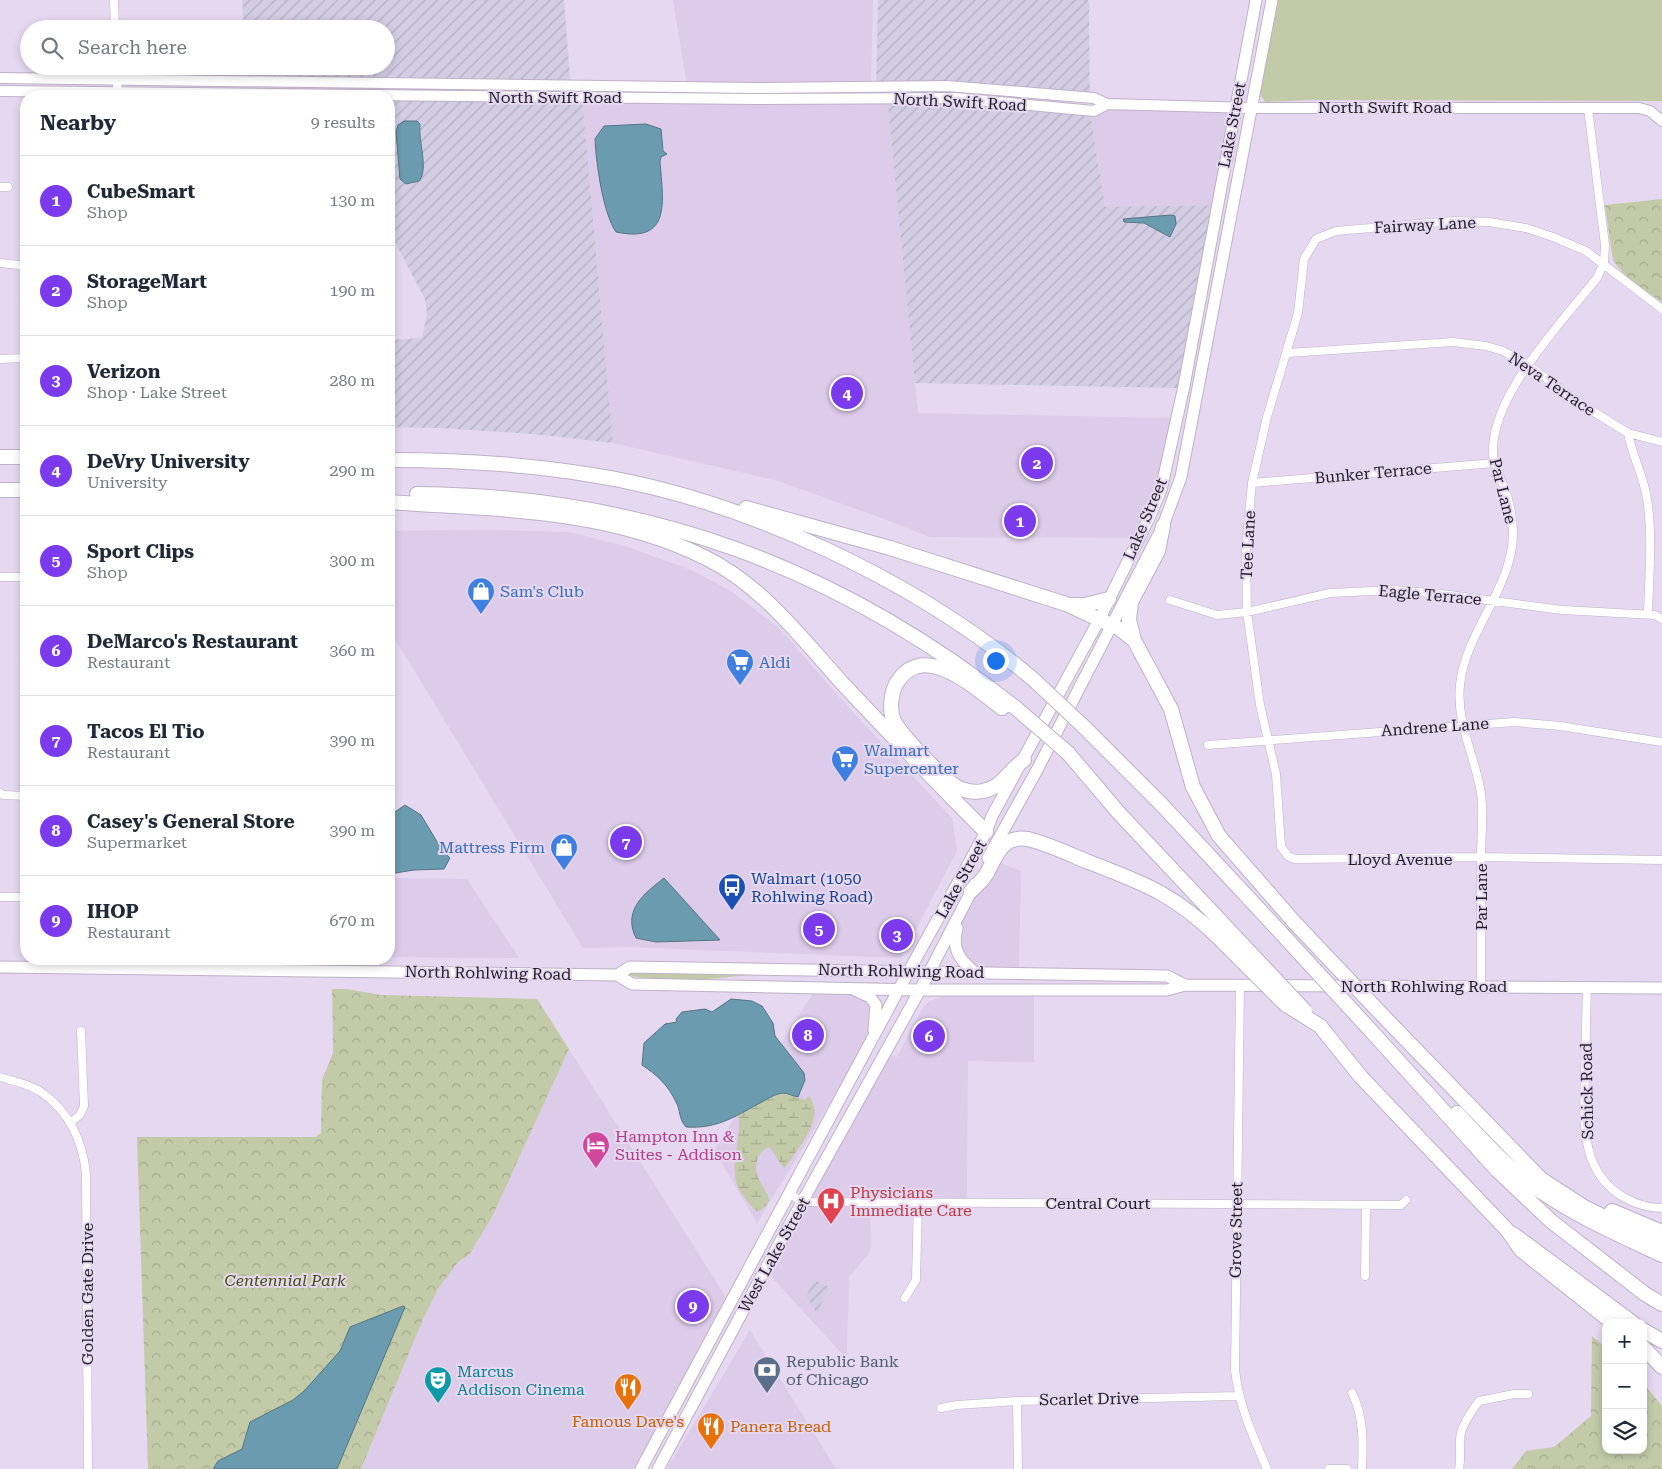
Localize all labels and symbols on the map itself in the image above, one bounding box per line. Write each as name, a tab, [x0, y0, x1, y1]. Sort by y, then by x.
street label: Lake Street	[1214, 80, 1250, 170]
street label: North Swift Road	[488, 88, 622, 107]
street label: North Swift Road	[893, 89, 1027, 115]
street label: North Swift Road	[1318, 98, 1452, 117]
street label: Fairway Lane	[1374, 213, 1477, 237]
street label: Neva Terrace	[1505, 348, 1599, 420]
pin: 4	[831, 374, 863, 412]
pin: 2	[1021, 444, 1053, 482]
street label: Par Lane	[1486, 456, 1520, 526]
street label: Bunker Terrace	[1314, 458, 1432, 488]
street label: Lake Street	[1119, 475, 1171, 563]
pin: 1	[1004, 502, 1036, 540]
street label: Tee Lane	[1237, 510, 1259, 580]
shop icon: Sam's Club	[466, 576, 496, 615]
street label: Eagle Terrace	[1378, 581, 1483, 609]
place label: Sam's Club	[500, 582, 584, 601]
supermarket icon: Aldi	[725, 647, 755, 686]
your location	[983, 648, 1009, 674]
place label: Aldi	[759, 653, 791, 672]
street label: Andrene Lane	[1380, 714, 1490, 740]
place label: Walmart Supercenter	[864, 741, 959, 778]
supermarket icon: Walmart Supercenter	[830, 744, 860, 783]
pin: 7	[610, 823, 642, 861]
shop icon: Mattress Firm	[549, 832, 579, 871]
street label: Lake Street	[932, 836, 990, 922]
place label: Mattress Firm	[439, 838, 545, 857]
street label: Lloyd Avenue	[1347, 850, 1453, 869]
street label: Par Lane	[1472, 863, 1491, 931]
place label: Walmart (1050 Rohlwing Road)	[751, 869, 873, 906]
bus stop icon: Walmart (1050 Rohlwing Road)	[717, 872, 747, 911]
pin: 5	[803, 910, 835, 948]
pin: 3	[881, 916, 913, 954]
street label: North Rohlwing Road	[818, 960, 984, 982]
street label: North Rohlwing Road	[405, 962, 571, 984]
street label: North Rohlwing Road	[1341, 977, 1507, 996]
pin: 8	[792, 1016, 824, 1054]
pin: 6	[913, 1017, 945, 1055]
street label: Schick Road	[1577, 1042, 1597, 1140]
place label: Hampton Inn & Suites - Addison	[615, 1127, 742, 1164]
hotel icon: Hampton Inn & Suites - Addison	[581, 1130, 611, 1169]
street label: Grove Street	[1226, 1182, 1246, 1278]
place label: Physicians Immediate Care	[850, 1183, 972, 1220]
hospital icon: Physicians Immediate Care	[816, 1186, 846, 1225]
street label: West Lake Street	[734, 1194, 814, 1316]
street label: Central Court	[1046, 1194, 1150, 1213]
street label: Golden Gate Drive	[78, 1223, 97, 1365]
park label: Centennial Park	[224, 1271, 346, 1290]
pin: 9	[677, 1287, 709, 1325]
place label: Republic Bank of Chicago	[786, 1352, 899, 1389]
bank icon: Republic Bank of Chicago	[752, 1355, 782, 1394]
place label: Marcus Addison Cinema	[457, 1362, 585, 1399]
theatre icon: Marcus Addison Cinema	[423, 1365, 453, 1404]
restaurant icon: Famous Dave's	[613, 1372, 643, 1411]
street label: Scarlet Drive	[1039, 1389, 1139, 1409]
restaurant icon: Panera Bread	[696, 1411, 726, 1450]
place label: Famous Dave's	[572, 1412, 685, 1431]
place label: Panera Bread	[730, 1417, 831, 1436]

